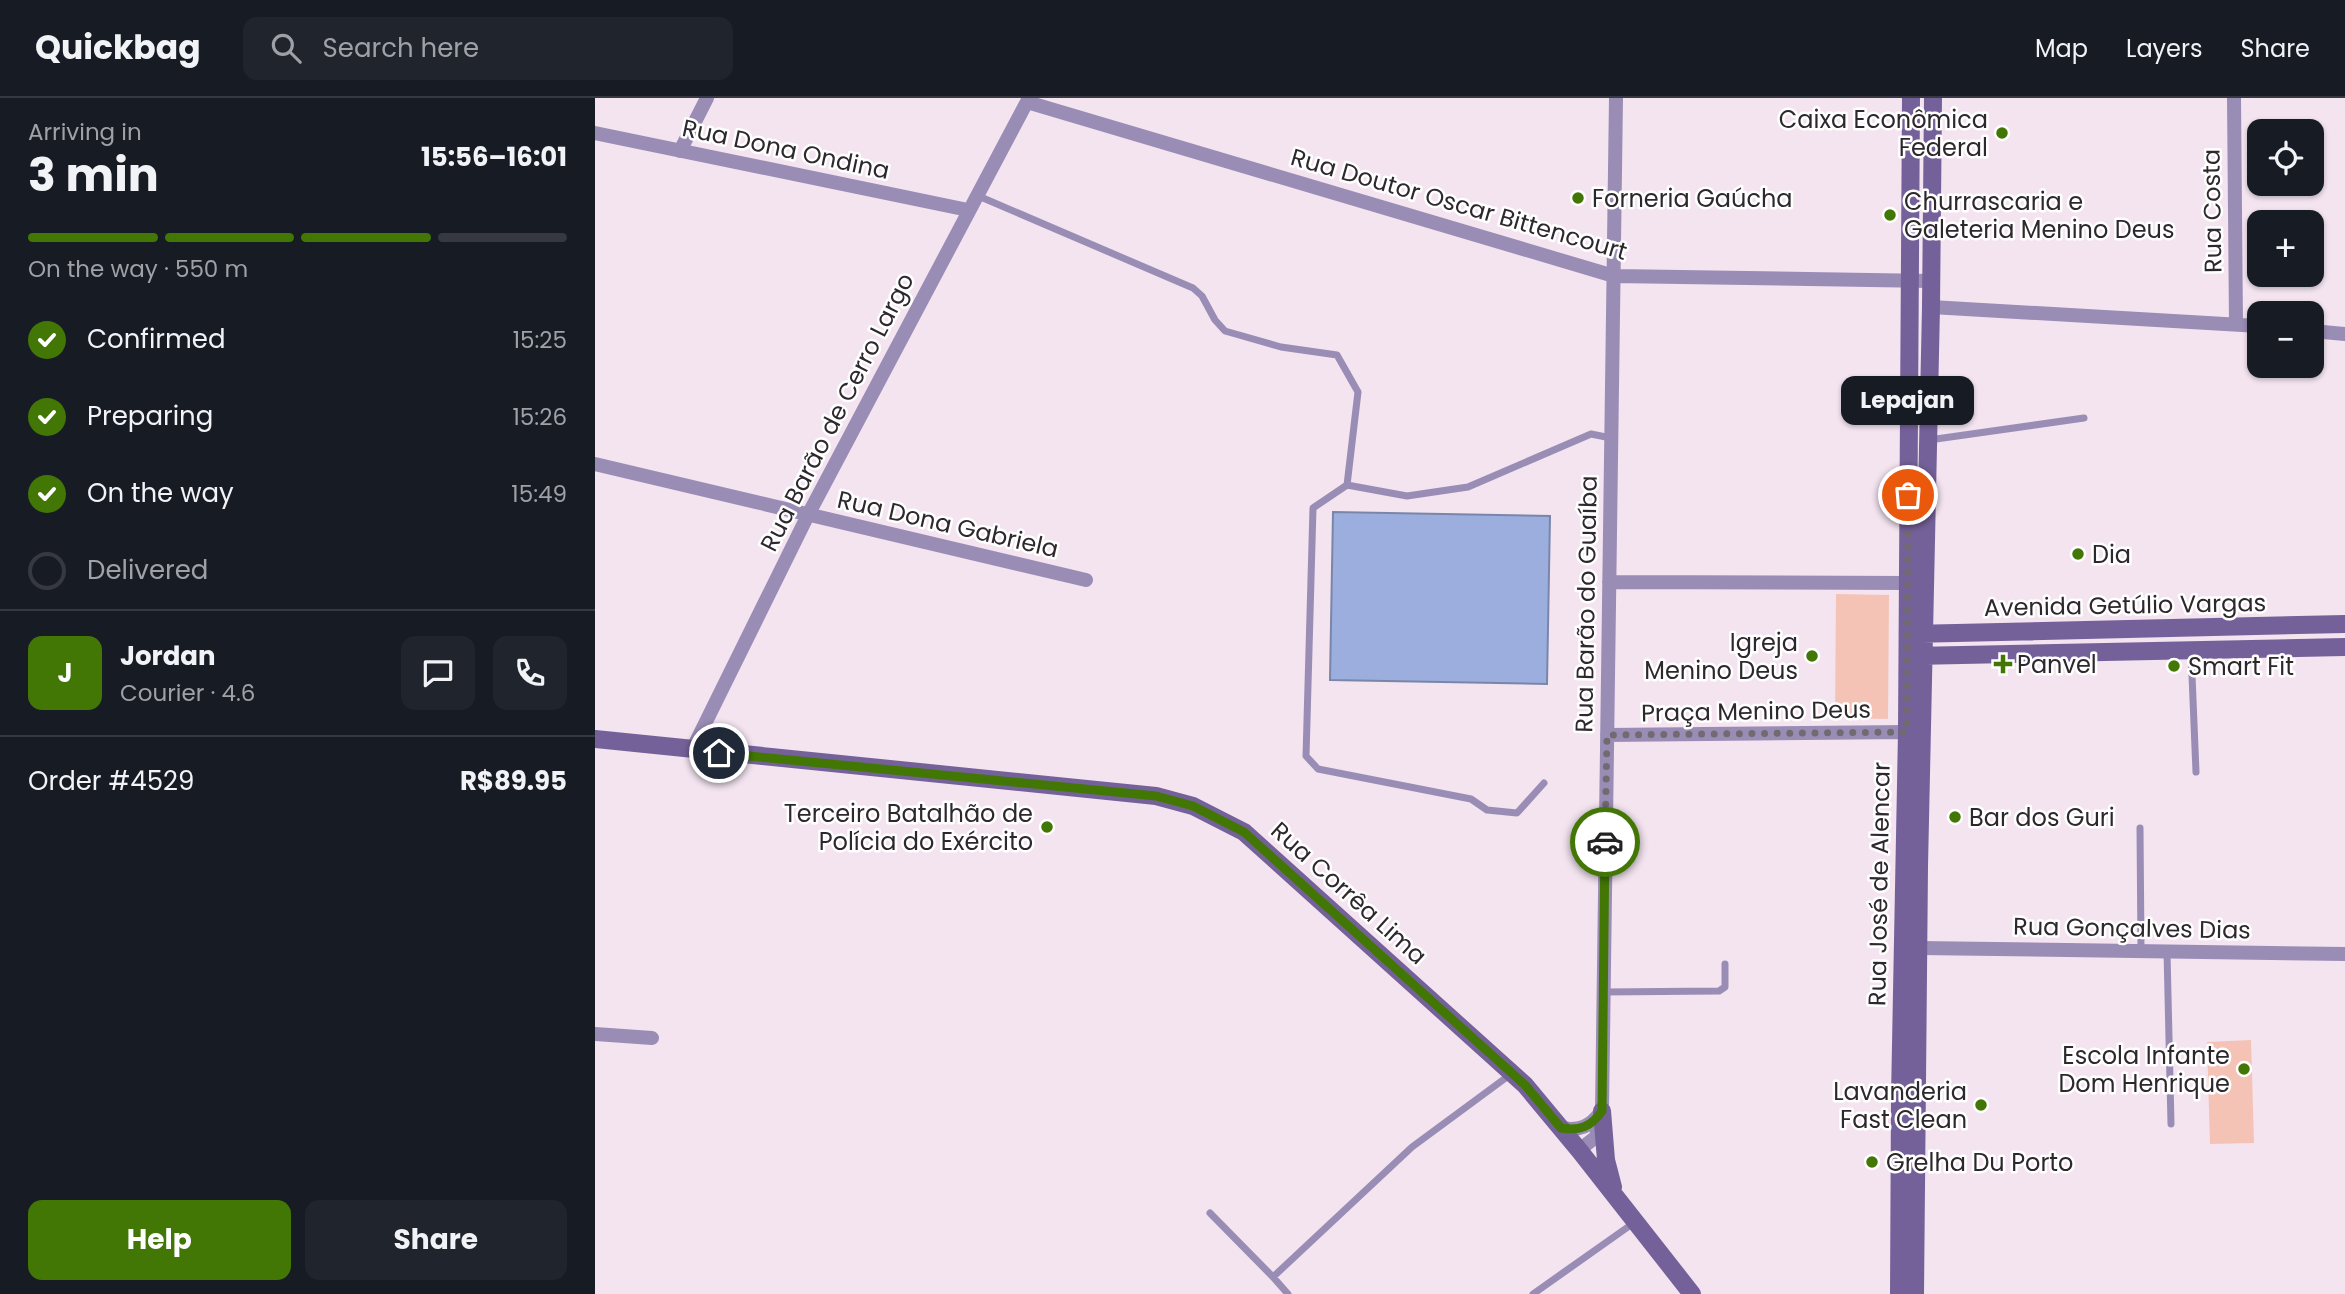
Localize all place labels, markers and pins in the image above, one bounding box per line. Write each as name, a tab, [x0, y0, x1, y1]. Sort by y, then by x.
place label: Caixa Econômica Federal	[1779, 103, 1988, 164]
marker: Caixa Econômica Federal	[1994, 125, 2010, 141]
place label: Forneria Gaúcha	[1592, 182, 1793, 215]
place label: Churrascaria e Galeteria Menino Deus	[1904, 185, 2174, 246]
marker: Forneria Gaúcha	[1570, 190, 1586, 206]
marker: Churrascaria e Galeteria Menino Deus	[1882, 207, 1898, 223]
callout: Lepajan	[1841, 376, 1975, 425]
pin	[1878, 465, 1938, 525]
place label: Dia	[2092, 538, 2131, 571]
marker: Dia	[2070, 546, 2086, 562]
place label: Igreja Menino Deus	[1644, 626, 1798, 687]
marker: Igreja Menino Deus	[1804, 648, 1820, 664]
place label: Panvel	[2017, 648, 2097, 681]
place label: Smart Fit	[2188, 650, 2294, 683]
marker: Panvel	[1995, 656, 2011, 672]
marker: Smart Fit	[2166, 658, 2182, 674]
pin	[689, 723, 749, 783]
place label: Terceiro Batalhão de Polícia do Exército	[784, 797, 1033, 858]
place label: Bar dos Guri	[1969, 801, 2115, 834]
marker: Bar dos Guri	[1947, 809, 1963, 825]
marker: Terceiro Batalhão de Polícia do Exército	[1039, 819, 1055, 835]
place label: Escola Infante Dom Henrique	[2058, 1039, 2230, 1100]
marker: Escola Infante Dom Henrique	[2236, 1061, 2252, 1077]
place label: Lavanderia Fast Clean	[1833, 1075, 1967, 1136]
marker: Lavanderia Fast Clean	[1973, 1097, 1989, 1113]
place label: Grelha Du Porto	[1886, 1146, 2073, 1179]
marker: Grelha Du Porto	[1864, 1154, 1880, 1170]

